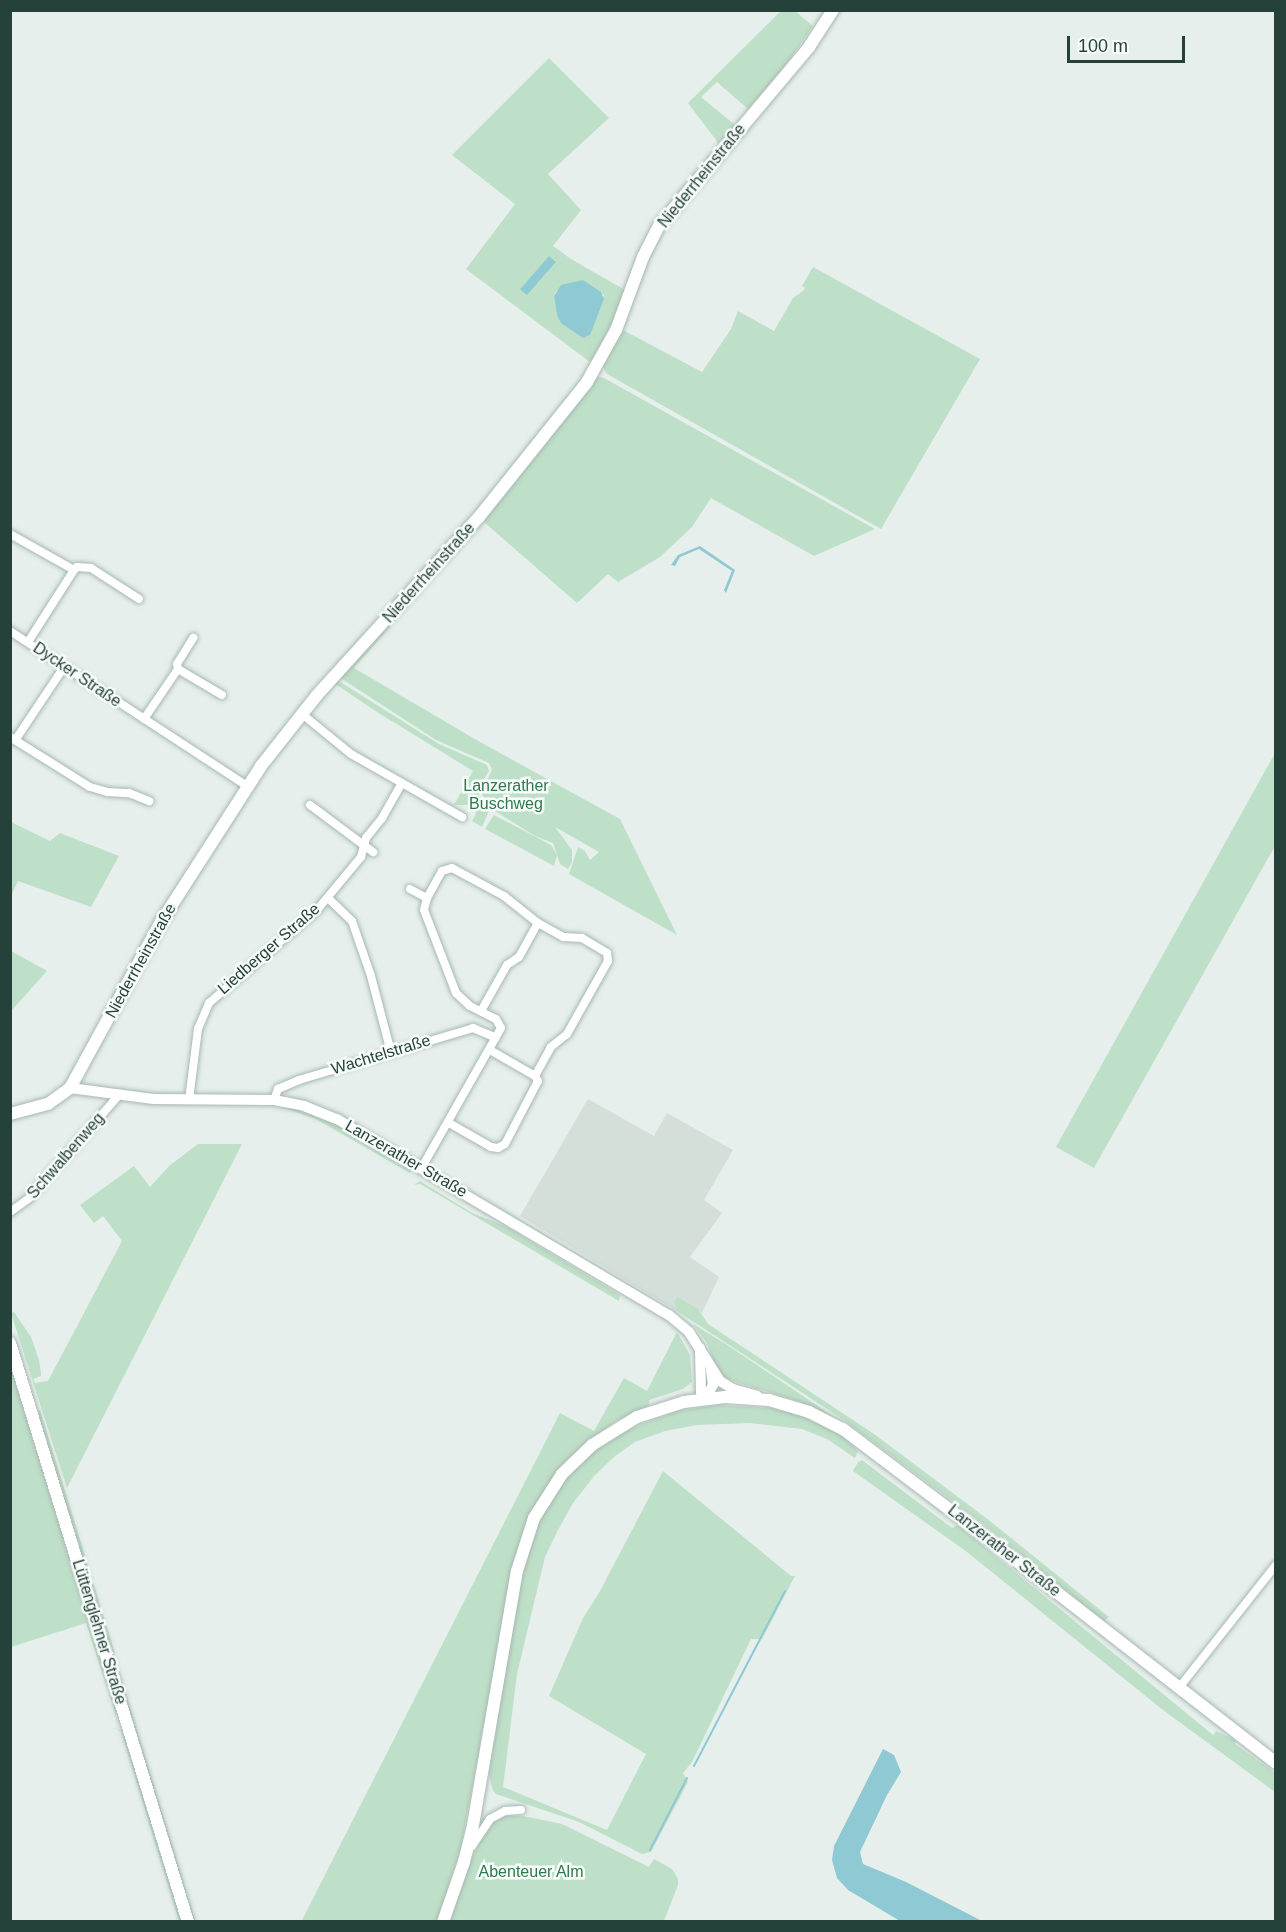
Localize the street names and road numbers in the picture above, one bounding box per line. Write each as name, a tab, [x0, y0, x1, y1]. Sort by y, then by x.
street label: Niederrheinstraße	[654, 120, 750, 232]
street label: Niederrheinstraße	[379, 519, 479, 627]
street label: Dycker Straße	[29, 638, 125, 712]
street label: Liedberger Straße	[214, 899, 324, 999]
street label: Niederrheinstraße	[102, 900, 180, 1022]
street label: Wachtelstraße	[329, 1031, 433, 1079]
street label: Schwalbenweg	[23, 1109, 109, 1203]
street label: Lanzerather Straße	[342, 1116, 470, 1202]
street label: Lanzerather Straße	[944, 1501, 1064, 1601]
street label: Lüttenglehner Straße	[68, 1557, 130, 1707]

